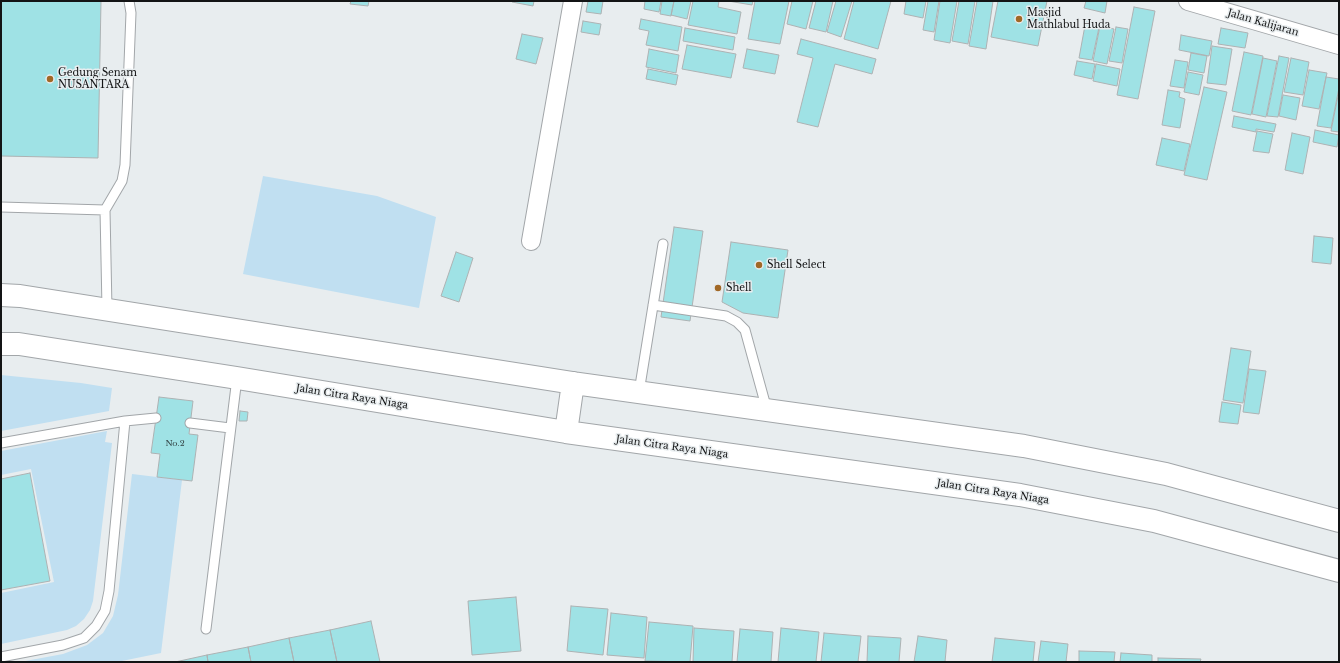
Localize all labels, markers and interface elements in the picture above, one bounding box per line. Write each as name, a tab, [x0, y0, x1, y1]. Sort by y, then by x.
place label: Masjid Mathlabul Huda	[1027, 7, 1110, 30]
street label: Jalan Kalijaran	[1226, 7, 1300, 39]
marker: Masjid Mathlabul Huda	[1014, 14, 1024, 24]
place label: Gedung Senam NUSANTARA	[58, 67, 137, 90]
marker: Gedung Senam NUSANTARA	[45, 74, 55, 84]
place label: Shell Select	[767, 259, 826, 271]
marker: Shell Select	[754, 260, 764, 270]
place label: Shell	[726, 282, 752, 294]
marker: Shell	[713, 283, 723, 293]
street label: Jalan Citra Raya Niaga	[295, 382, 409, 412]
street label: Jalan Citra Raya Niaga	[615, 433, 729, 461]
house number: No.2	[165, 439, 185, 449]
street label: Jalan Citra Raya Niaga	[936, 477, 1050, 507]

